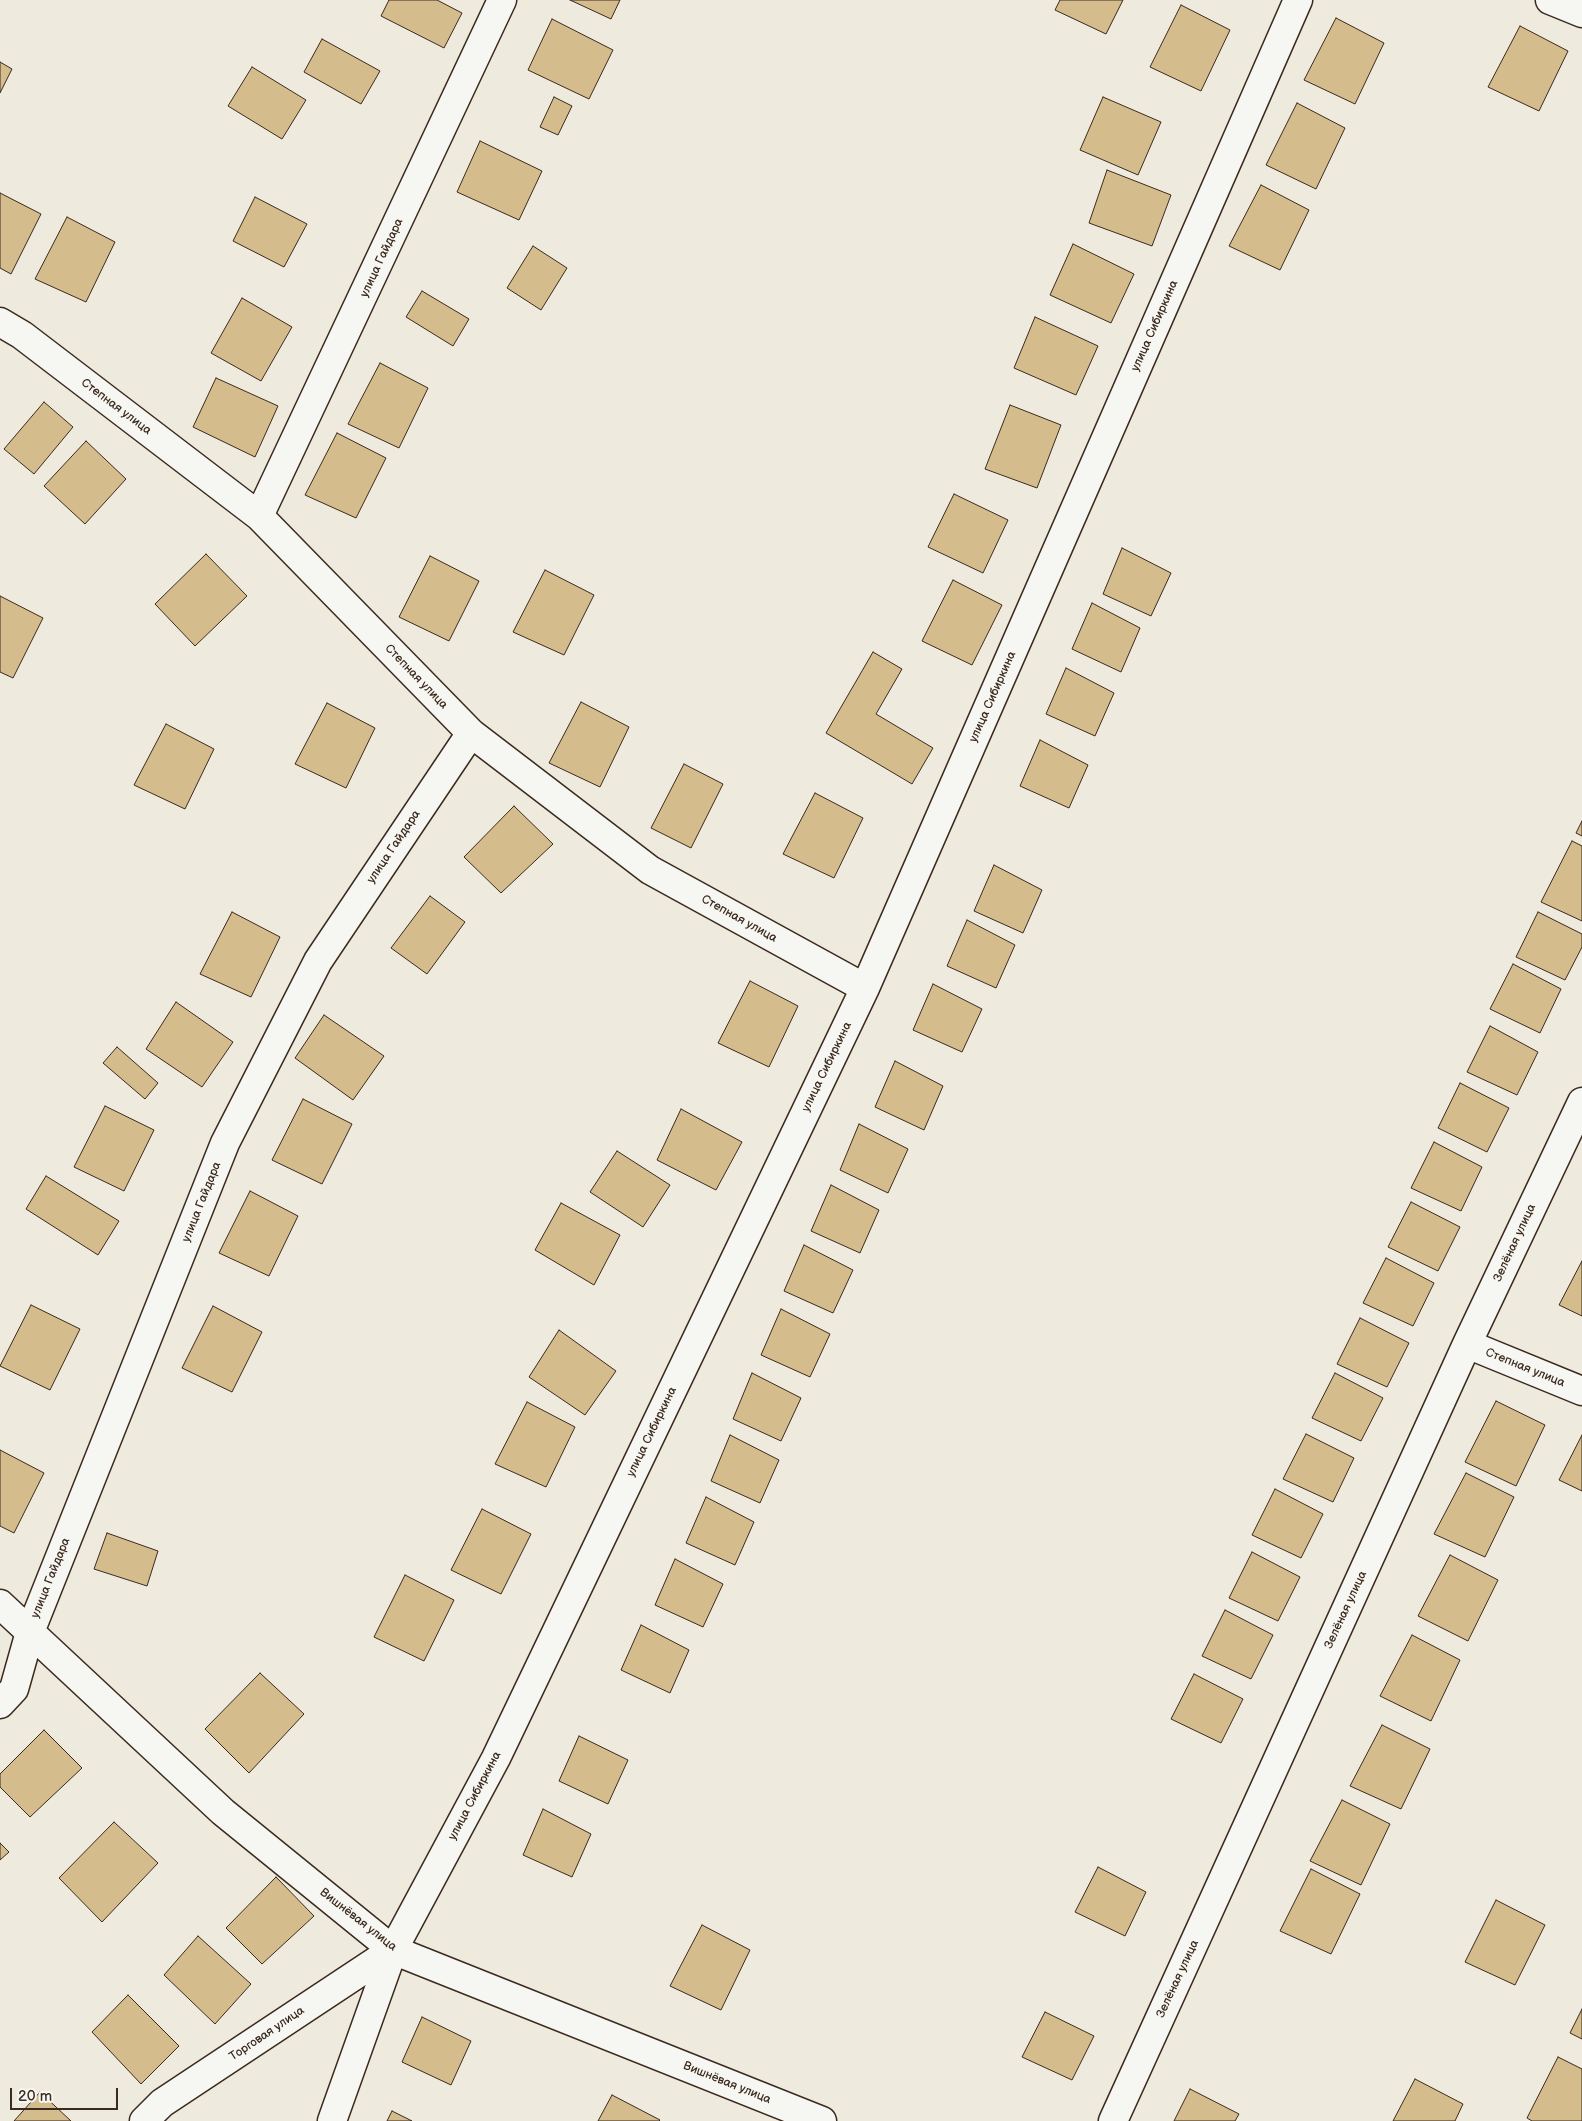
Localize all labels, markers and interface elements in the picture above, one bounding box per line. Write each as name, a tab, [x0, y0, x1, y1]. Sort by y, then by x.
street label: улица Гайдара	[357, 216, 407, 300]
street label: улица Сибиркина	[1128, 278, 1182, 374]
street label: Степная улица	[78, 376, 154, 438]
street label: Степная улица	[382, 642, 450, 712]
street label: улица Сибиркина	[966, 649, 1020, 745]
street label: улица Гайдара	[364, 808, 424, 886]
street label: Степная улица	[699, 892, 779, 946]
street label: улица Сибиркина	[799, 1020, 855, 1114]
street label: улица Гайдара	[179, 1160, 225, 1244]
street label: Зелёная улица	[1491, 1202, 1539, 1284]
street label: Степная улица	[1483, 1346, 1567, 1390]
street label: улица Сибиркина	[624, 1385, 680, 1479]
street label: улица Гайдара	[28, 1536, 74, 1620]
street label: Зелёная улица	[1322, 1569, 1370, 1651]
street label: улица Сибиркина	[446, 1749, 504, 1843]
street label: Вишнёвая улица	[317, 1886, 399, 1954]
street label: Зелёная улица	[1154, 1938, 1202, 2020]
street label: Торговая улица	[227, 2004, 307, 2064]
street label: Вишнёвая улица	[681, 2059, 773, 2107]
scale bar	[12, 2078, 120, 2110]
text: 20 m	[18, 2087, 52, 2106]

